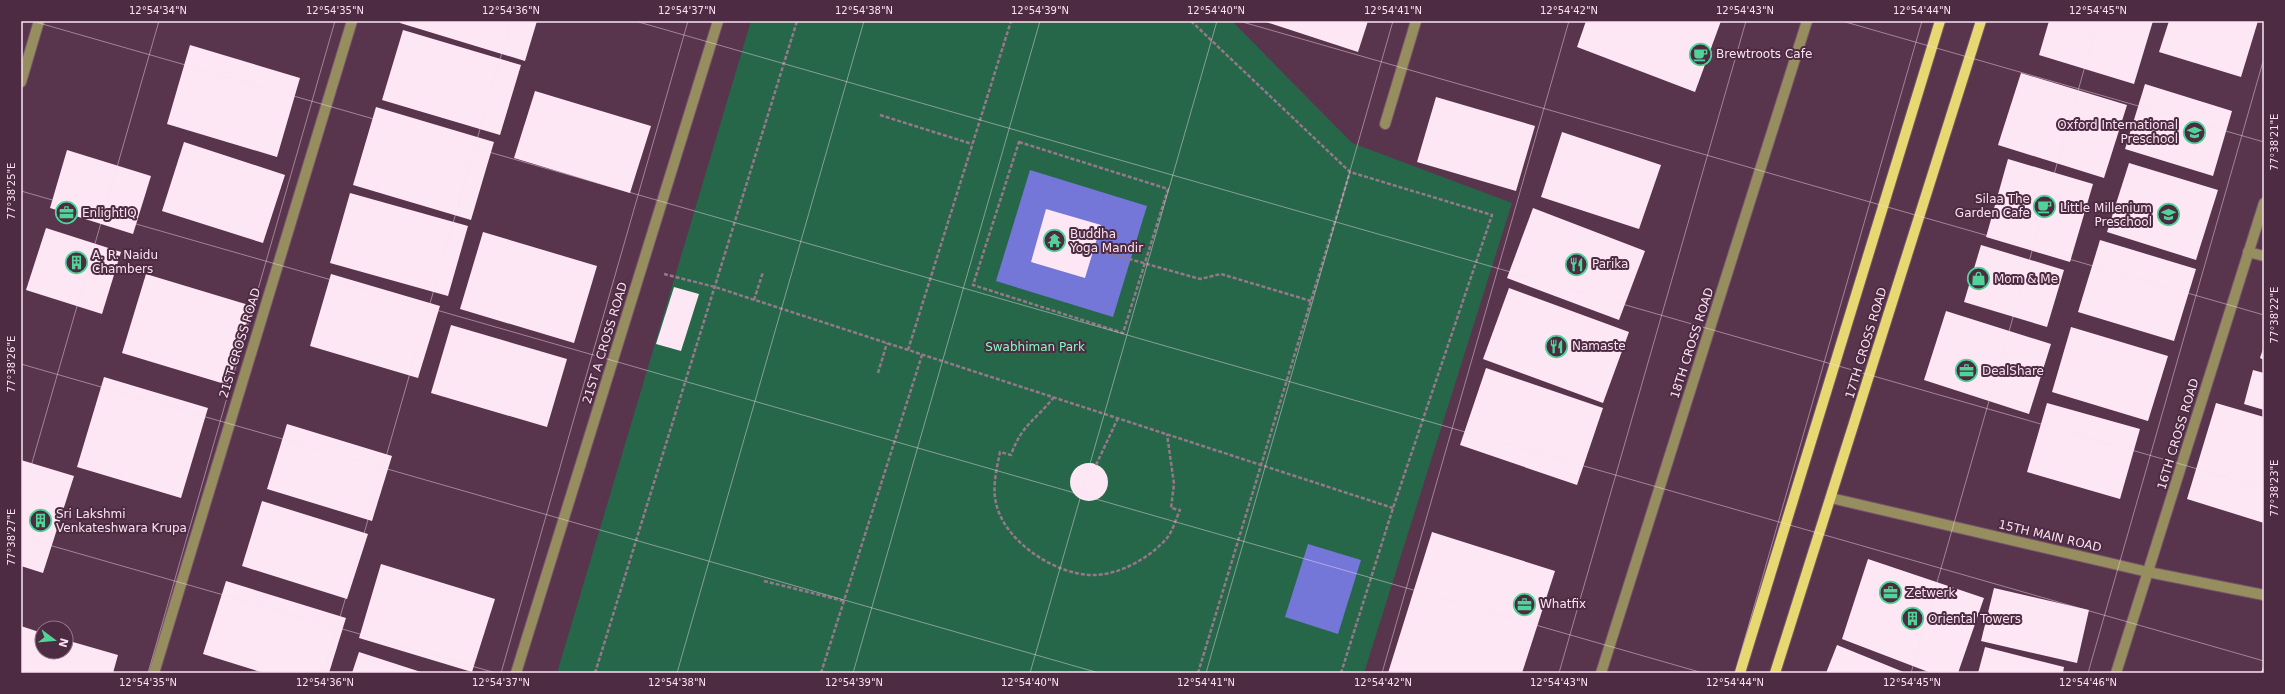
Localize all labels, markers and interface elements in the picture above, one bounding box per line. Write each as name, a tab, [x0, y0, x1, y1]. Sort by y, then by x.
text: 12°54'34"N	[129, 5, 187, 16]
text: 12°54'35"N	[306, 5, 364, 16]
text: 12°54'36"N	[482, 5, 540, 16]
text: 12°54'37"N	[658, 5, 716, 16]
text: 12°54'38"N	[835, 5, 893, 16]
text: 12°54'39"N	[1011, 5, 1069, 16]
text: 12°54'40"N	[1187, 5, 1245, 16]
text: 12°54'41"N	[1364, 5, 1422, 16]
text: 12°54'42"N	[1540, 5, 1598, 16]
text: 12°54'43"N	[1716, 5, 1774, 16]
text: 12°54'44"N	[1893, 5, 1951, 16]
text: 12°54'45"N	[2069, 5, 2127, 16]
cafe icon: Brewtroots Cafe	[1687, 41, 1713, 67]
place label: Brewtroots Cafe	[1716, 47, 1812, 61]
text: 77°38'21"E	[2269, 114, 2280, 170]
place label: Oxford International Preschool	[2057, 118, 2178, 146]
school or university icon: Oxford International Preschool	[2181, 119, 2207, 145]
text: 77°38'25"E	[6, 163, 17, 219]
place label: Silaa The Garden Cafe	[1955, 192, 2030, 220]
cafe icon: Silaa The Garden Cafe	[2032, 193, 2058, 219]
office icon: EnlightIQ	[53, 200, 79, 226]
place label: Little Millenium Preschool	[2060, 201, 2152, 229]
school or university icon: Little Millenium Preschool	[2155, 202, 2181, 228]
place label: EnlightIQ	[82, 206, 137, 220]
place label: Buddha Yoga Mandir	[1069, 227, 1143, 255]
temple icon: Buddha Yoga Mandir	[1042, 228, 1068, 254]
place label: A. R. Naidu Chambers	[92, 248, 158, 276]
building icon: A. R. Naidu Chambers	[63, 249, 89, 275]
restaurant icon: Parika	[1563, 251, 1589, 277]
place label: Parika	[1592, 257, 1628, 271]
shop icon: Mom & Me	[1966, 266, 1992, 292]
place label: Mom & Me	[1994, 272, 2058, 286]
street label: 21ST A CROSS ROAD	[580, 281, 630, 405]
street label: 21ST CROSS ROAD	[217, 286, 263, 400]
street label: 18TH CROSS ROAD	[1667, 286, 1717, 400]
street label: 17TH CROSS ROAD	[1842, 286, 1890, 400]
text: 77°38'22"E	[2269, 287, 2280, 343]
restaurant icon: Namaste	[1543, 333, 1569, 359]
text: 77°38'26"E	[6, 336, 17, 392]
place label: Namaste	[1572, 339, 1626, 353]
park label: Swabhiman Park	[985, 340, 1085, 354]
office icon: DealShare	[1954, 358, 1980, 384]
place label: DealShare	[1982, 364, 2044, 378]
street label: 16TH CROSS ROAD	[2154, 377, 2202, 491]
text: 77°38'23"E	[2269, 460, 2280, 516]
place label: Sri Lakshmi Venkateshwara Krupa	[56, 507, 187, 535]
building icon: Sri Lakshmi Venkateshwara Krupa	[27, 508, 53, 534]
text: 77°38'27"E	[6, 509, 17, 565]
street label: 15TH MAIN ROAD	[1997, 517, 2103, 555]
office icon: Zetwerk	[1878, 580, 1904, 606]
place label: Zetwerk	[1906, 586, 1955, 600]
office icon: Whatfix	[1511, 591, 1537, 617]
place label: Whatfix	[1540, 597, 1586, 611]
building icon: Oriental Towers	[1900, 606, 1926, 632]
place label: Oriental Towers	[1928, 612, 2021, 626]
north arrow	[34, 620, 74, 660]
text: N	[56, 636, 71, 649]
text: 12°54'35"N	[119, 677, 177, 688]
text: 12°54'36"N	[296, 677, 354, 688]
text: 12°54'37"N	[472, 677, 530, 688]
text: 12°54'38"N	[648, 677, 706, 688]
text: 12°54'39"N	[825, 677, 883, 688]
text: 12°54'40"N	[1001, 677, 1059, 688]
text: 12°54'41"N	[1177, 677, 1235, 688]
text: 12°54'42"N	[1354, 677, 1412, 688]
text: 12°54'43"N	[1530, 677, 1588, 688]
text: 12°54'44"N	[1706, 677, 1764, 688]
text: 12°54'45"N	[1883, 677, 1941, 688]
text: 12°54'46"N	[2059, 677, 2117, 688]

